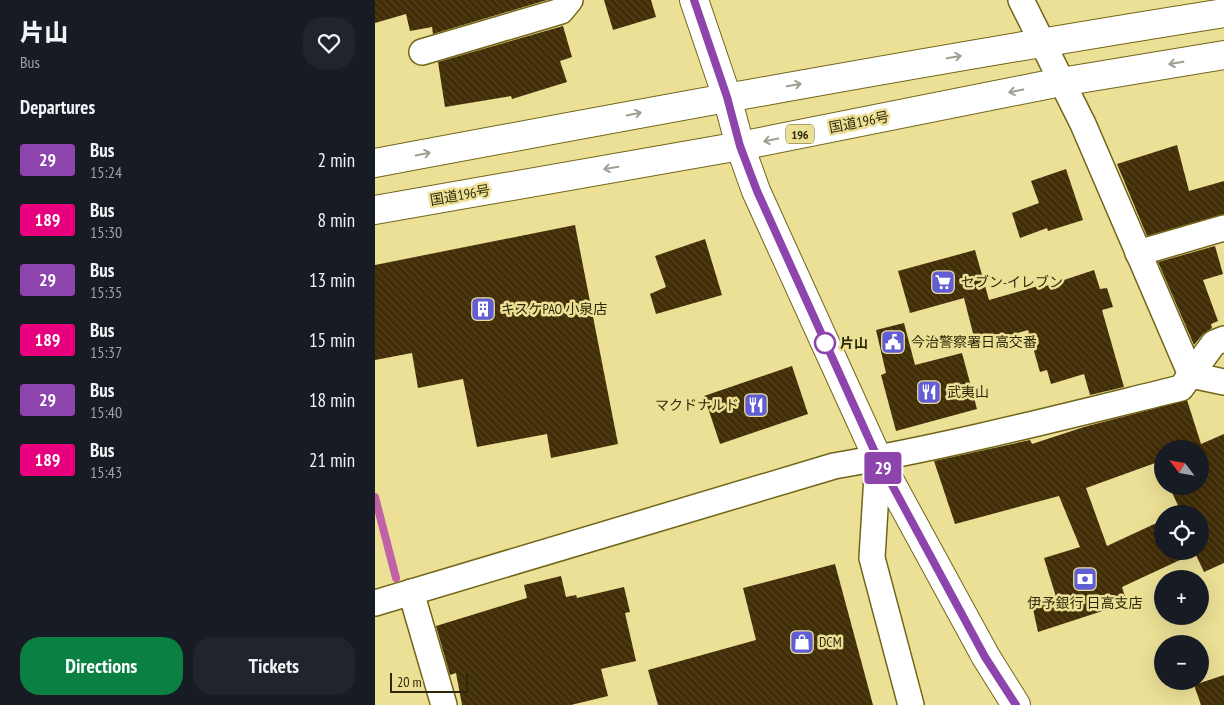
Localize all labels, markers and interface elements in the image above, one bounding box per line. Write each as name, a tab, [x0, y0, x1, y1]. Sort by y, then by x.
text: 片山	[20, 17, 68, 48]
button: heart	[303, 17, 355, 69]
text: Bus	[20, 52, 40, 72]
one-way arrow	[946, 52, 962, 62]
one-way arrow	[1168, 58, 1184, 68]
one-way arrow	[786, 80, 802, 90]
one-way arrow	[1008, 87, 1024, 96]
text: Departures	[20, 95, 95, 119]
street label: 国道196号	[827, 107, 891, 137]
one-way arrow	[626, 109, 642, 119]
road number: 196	[786, 125, 814, 144]
one-way arrow	[763, 135, 779, 145]
text: Bus	[90, 138, 114, 162]
text: 29	[39, 148, 56, 171]
text: 2 min	[318, 148, 355, 172]
one-way arrow	[415, 148, 431, 158]
text: 15:24	[90, 162, 122, 182]
one-way arrow	[603, 164, 619, 174]
street label: 国道196号	[428, 181, 492, 209]
text: Bus	[90, 198, 114, 222]
text: 189	[35, 208, 60, 231]
text: 8 min	[318, 208, 355, 232]
text: 15:30	[90, 222, 122, 242]
text: Bus	[90, 258, 114, 282]
text: 29	[39, 268, 56, 291]
text: 13 min	[309, 268, 355, 292]
supermarket icon: セブン-イレブン	[930, 269, 956, 295]
place label: セブン-イレブン	[961, 273, 1063, 291]
text: 15:35	[90, 282, 122, 302]
building icon: キスケPAO 小泉店	[470, 296, 496, 322]
place label: キスケPAO 小泉店	[501, 300, 607, 318]
text: Bus	[90, 318, 114, 342]
text: 189	[35, 328, 60, 351]
text: 15 min	[309, 328, 355, 352]
public building icon: 今治警察署日高交番	[880, 329, 906, 355]
marker: 片山	[814, 332, 836, 354]
place label: 今治警察署日高交番	[911, 333, 1037, 351]
place label: 片山	[840, 334, 868, 352]
text: 15:37	[90, 342, 122, 362]
text: Bus	[90, 378, 114, 402]
restaurant icon: 武夷山	[916, 379, 942, 405]
place label: 武夷山	[947, 383, 989, 401]
text: 29	[39, 388, 56, 411]
text: 18 min	[309, 388, 355, 412]
restaurant icon: マクドナルド	[743, 392, 769, 418]
place label: マクドナルド	[655, 396, 739, 414]
text: 15:40	[90, 402, 122, 422]
text: Bus	[90, 438, 114, 462]
north arrow	[1154, 440, 1209, 495]
map controls	[1154, 440, 1209, 690]
text: 189	[35, 448, 60, 471]
text: 21 min	[309, 448, 355, 472]
line badge: 29	[861, 452, 905, 484]
text: 29	[874, 456, 892, 479]
text: 15:43	[90, 462, 122, 482]
button: locate	[1154, 505, 1209, 560]
bank icon: 伊予銀行 日高支店	[1072, 566, 1098, 592]
button: +	[1154, 570, 1209, 625]
place label: 伊予銀行 日高支店	[1028, 594, 1142, 612]
shop icon: DCM	[789, 629, 815, 655]
place label: DCM	[819, 633, 842, 651]
button: −	[1154, 635, 1209, 690]
button: Directions	[20, 637, 183, 695]
button: Tickets	[193, 637, 355, 695]
scale bar	[390, 670, 467, 693]
text: 20 m	[397, 673, 422, 691]

